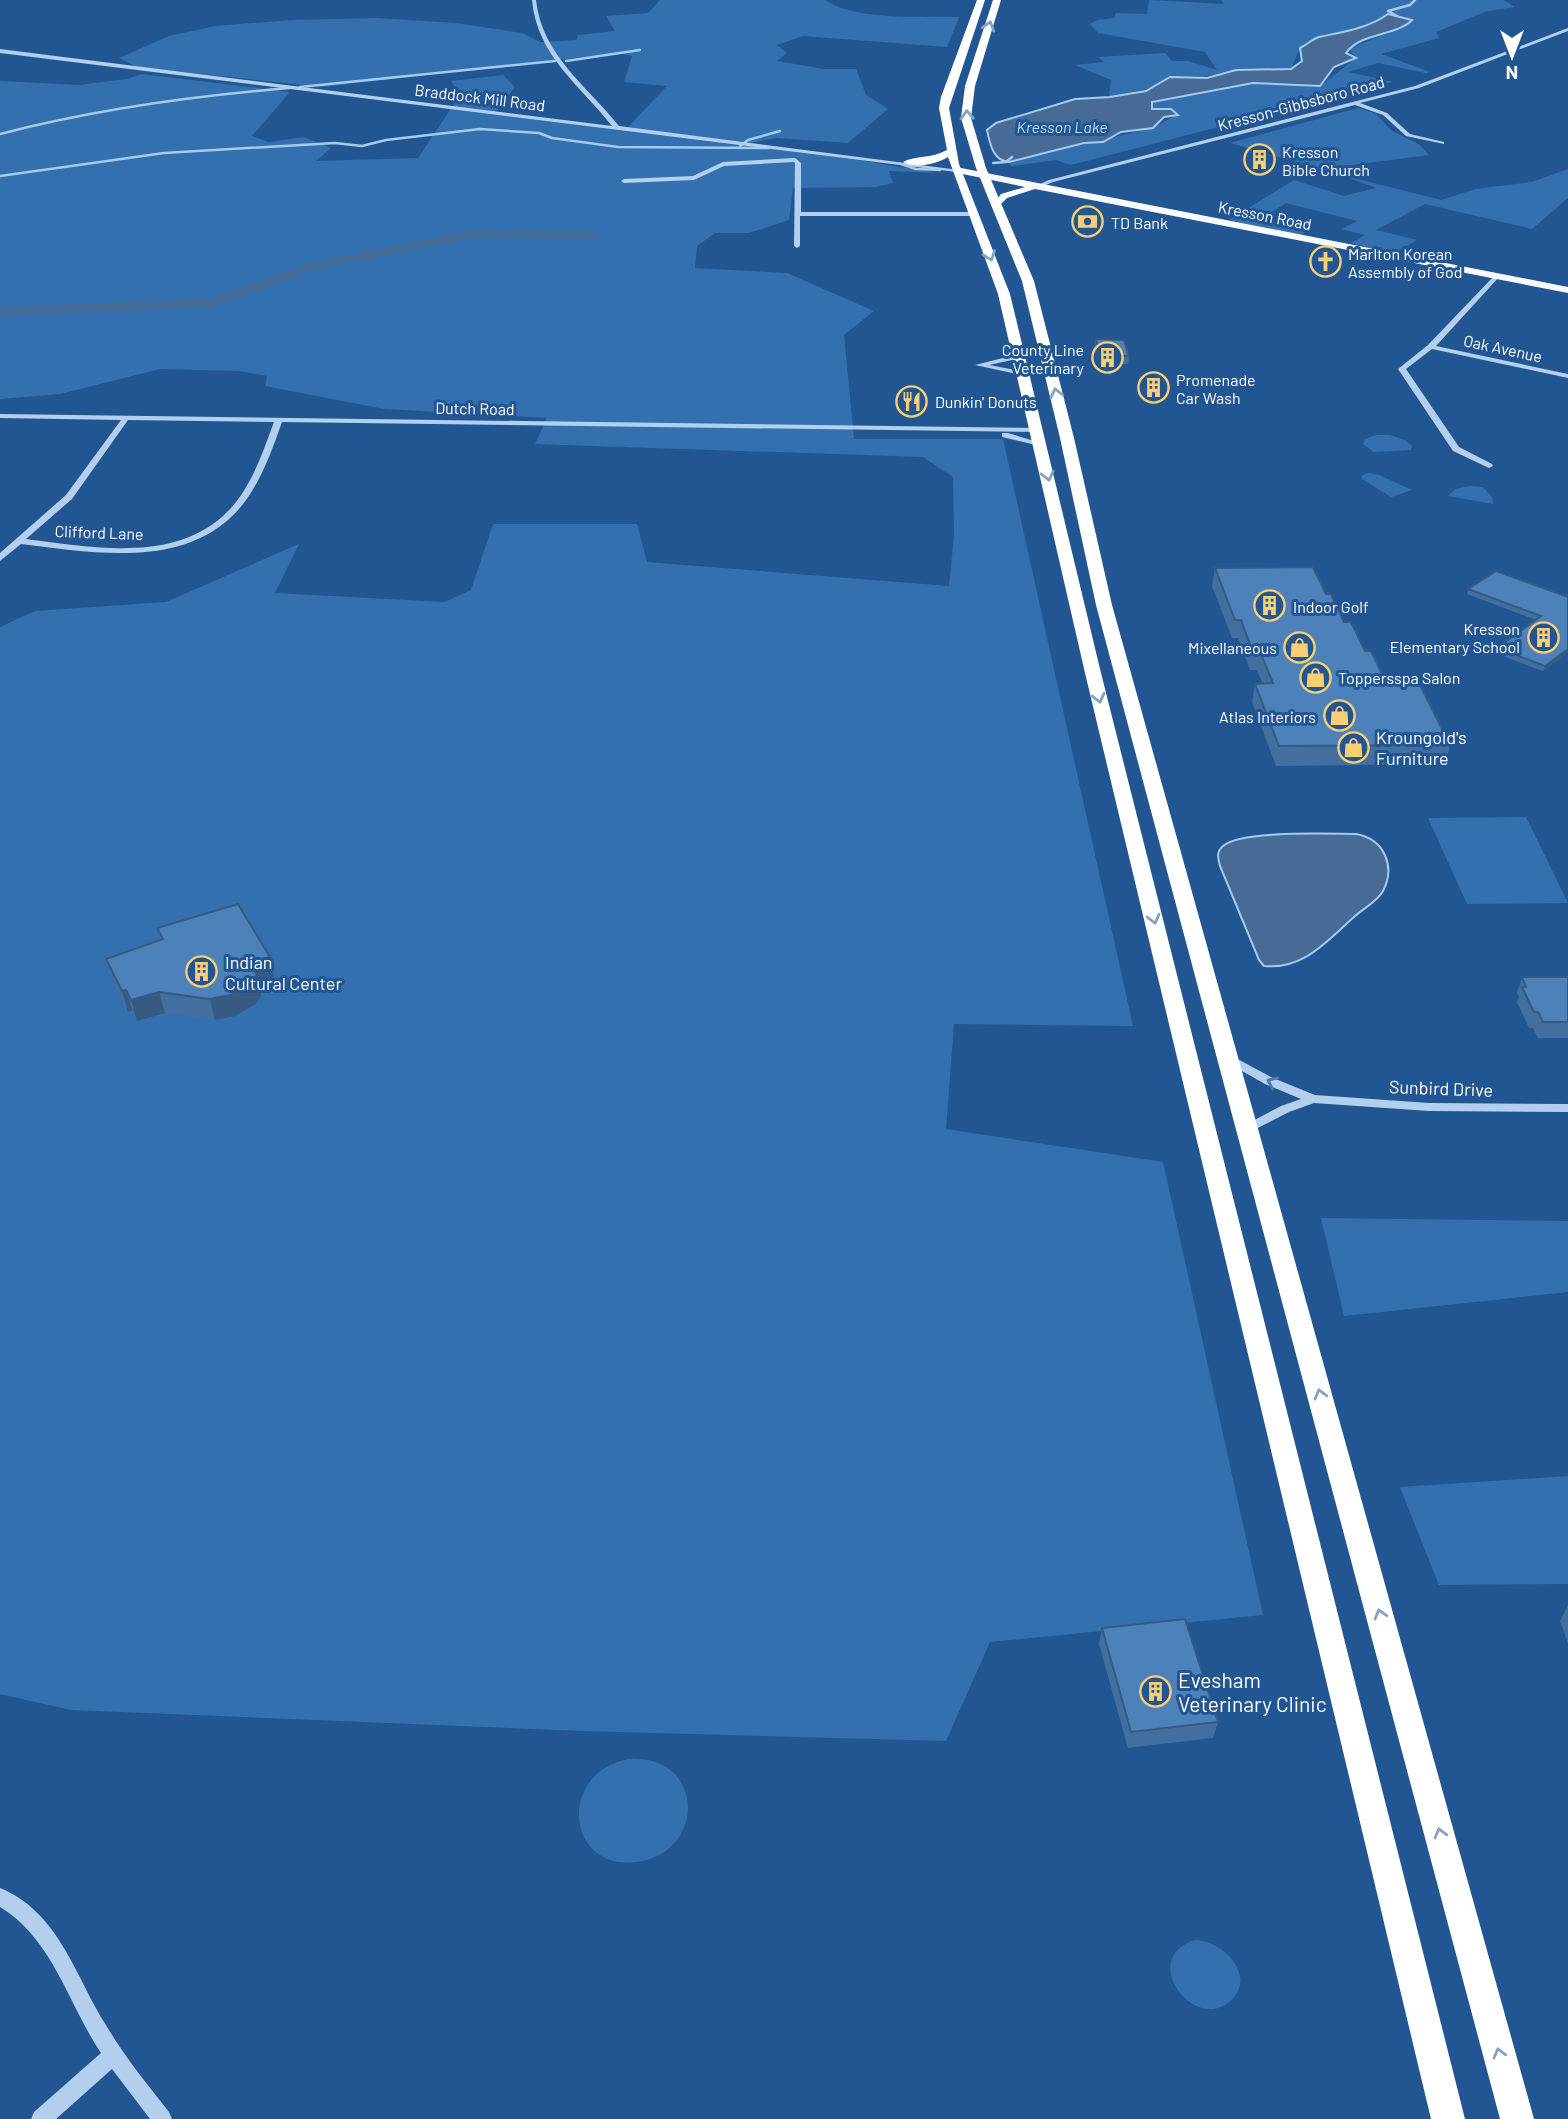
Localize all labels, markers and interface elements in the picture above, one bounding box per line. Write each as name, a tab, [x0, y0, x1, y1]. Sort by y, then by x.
one-way arrow	[980, 20, 995, 32]
north arrow	[1477, 21, 1547, 91]
text: N	[1506, 62, 1518, 85]
street label: Kresson-Gibbsboro Road	[1215, 72, 1387, 134]
street label: Braddock Mill Road	[414, 80, 546, 114]
one-way arrow	[960, 109, 975, 120]
water label: Kresson Lake	[1017, 117, 1107, 136]
place label: Kresson Bible Church	[1282, 142, 1370, 179]
building icon: Kresson Bible Church	[1242, 143, 1276, 177]
street label: Kresson Road	[1217, 197, 1313, 233]
bank icon: TD Bank	[1071, 205, 1105, 239]
place label: TD Bank	[1111, 213, 1168, 232]
place label: Marlton Korean Assembly of God	[1348, 244, 1462, 281]
church icon: Marlton Korean Assembly of God	[1308, 245, 1342, 279]
one-way arrow	[982, 250, 996, 262]
street label: Oak Avenue	[1462, 330, 1544, 366]
place label: County Line Veterinary	[1002, 340, 1085, 377]
building icon: County Line Veterinary	[1090, 341, 1124, 375]
place label: Promenade Car Wash	[1176, 370, 1256, 407]
building icon: Promenade Car Wash	[1136, 371, 1170, 405]
restaurant icon: Dunkin' Donuts	[895, 384, 929, 418]
one-way arrow	[1050, 387, 1064, 399]
place label: Dunkin' Donuts	[935, 392, 1037, 411]
street label: Dutch Road	[435, 398, 515, 418]
one-way arrow	[1039, 470, 1054, 482]
street label: Clifford Lane	[54, 521, 144, 543]
building icon: Indoor Golf	[1253, 589, 1287, 623]
place label: Indoor Golf	[1293, 597, 1369, 616]
place label: Kresson Elementary School	[1390, 619, 1520, 656]
building icon: Kresson Elementary School	[1526, 620, 1560, 654]
shop icon: Mixellaneous	[1283, 630, 1317, 664]
place label: Mixellaneous	[1188, 638, 1277, 657]
shop icon: Toppersspa Salon	[1298, 660, 1332, 694]
place label: Toppersspa Salon	[1338, 668, 1460, 687]
one-way arrow	[1091, 692, 1105, 704]
shop icon: Atlas Interiors	[1322, 699, 1356, 733]
place label: Atlas Interiors	[1219, 707, 1316, 726]
place label: Kroungold's Furniture	[1376, 726, 1467, 769]
shop icon: Kroungold's Furniture	[1336, 730, 1370, 764]
one-way arrow	[1146, 912, 1160, 924]
place label: Indian Cultural Center	[225, 951, 342, 994]
building icon: Indian Cultural Center	[185, 955, 219, 989]
street label: Sunbird Drive	[1389, 1075, 1493, 1101]
one-way arrow	[1267, 1076, 1279, 1090]
one-way arrow	[1314, 1389, 1328, 1401]
one-way arrow	[1373, 1608, 1388, 1620]
place label: Evesham Veterinary Clinic	[1178, 1667, 1327, 1716]
building icon: Evesham Veterinary Clinic	[1138, 1674, 1172, 1708]
one-way arrow	[1434, 1827, 1449, 1839]
one-way arrow	[1493, 2047, 1507, 2059]

